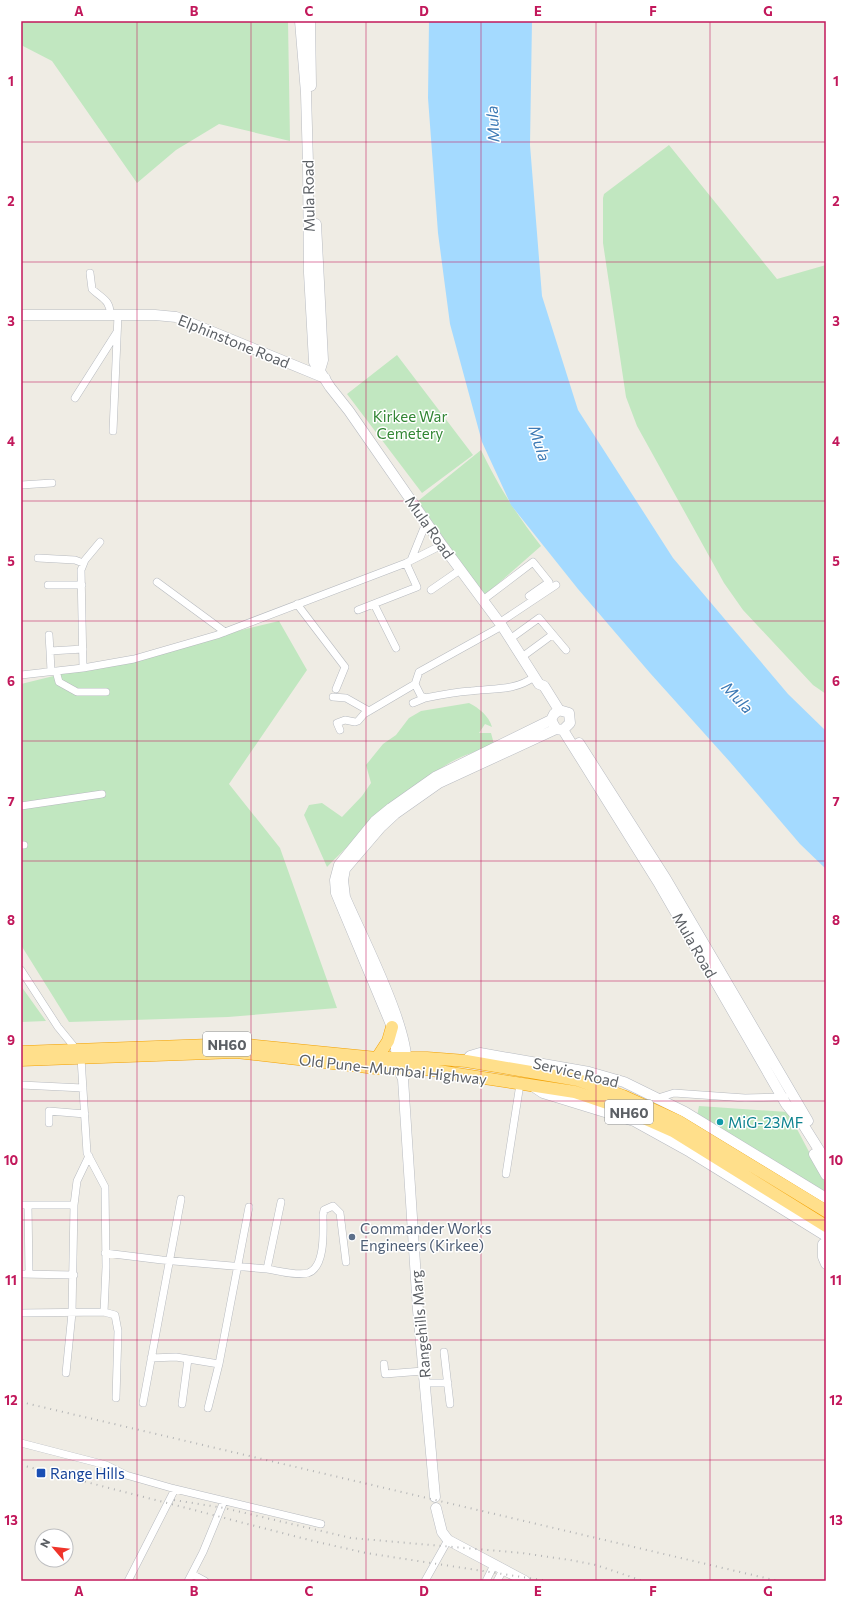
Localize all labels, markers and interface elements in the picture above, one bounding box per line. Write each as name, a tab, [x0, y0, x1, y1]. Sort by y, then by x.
text: A	[74, 3, 84, 19]
text: B	[190, 3, 199, 19]
text: C	[305, 3, 314, 19]
text: D	[419, 3, 429, 19]
text: E	[534, 3, 542, 19]
text: F	[649, 3, 657, 19]
text: G	[763, 3, 773, 19]
text: 1	[8, 73, 14, 89]
text: 1	[833, 73, 839, 89]
water label: Mula	[482, 105, 502, 143]
street label: Mula Road	[298, 160, 318, 232]
text: 2	[7, 193, 15, 209]
text: 2	[832, 193, 840, 209]
street label: Elphinstone Road	[176, 310, 292, 372]
text: 3	[7, 313, 15, 329]
text: 3	[832, 313, 840, 329]
park label: Kirkee War Cemetery	[373, 407, 447, 442]
water label: Mula	[525, 423, 555, 463]
text: 4	[7, 433, 15, 449]
text: 4	[832, 433, 840, 449]
street label: Mula Road	[402, 492, 458, 562]
text: 5	[7, 553, 15, 569]
text: 5	[832, 553, 840, 569]
text: 6	[7, 673, 15, 689]
text: 6	[832, 673, 840, 689]
water label: Mula	[718, 677, 758, 717]
text: 7	[7, 793, 15, 809]
text: 7	[832, 793, 840, 809]
street label: Mula Road	[669, 909, 721, 981]
text: 8	[7, 912, 15, 928]
text: 8	[832, 912, 840, 928]
text: 9	[7, 1032, 15, 1048]
road number: NH60	[203, 1032, 251, 1056]
text: 9	[832, 1032, 840, 1048]
street label: Old Pune–Mumbai Highway	[298, 1050, 488, 1088]
street label: Service Road	[531, 1053, 621, 1091]
road number: NH60	[605, 1100, 653, 1124]
place label: MiG-23MF	[728, 1113, 803, 1131]
marker: MiG-23MF	[715, 1117, 725, 1127]
text: 10	[4, 1152, 19, 1168]
text: 10	[829, 1152, 844, 1168]
place label: Commander Works Engineers (Kirkee)	[360, 1219, 492, 1254]
marker: Commander Works Engineers (Kirkee)	[347, 1232, 357, 1242]
street label: Rangehills Marg	[406, 1269, 434, 1379]
text: 11	[5, 1272, 17, 1288]
text: 11	[830, 1272, 842, 1288]
text: 12	[4, 1392, 18, 1408]
text: 12	[829, 1392, 843, 1408]
place label: Range Hills	[50, 1464, 125, 1482]
marker: Range Hills	[35, 1467, 47, 1479]
text: 13	[4, 1512, 18, 1528]
text: 13	[829, 1512, 843, 1528]
north arrow	[34, 1528, 74, 1568]
text: N	[37, 1536, 52, 1550]
text: A	[74, 1583, 84, 1599]
text: B	[190, 1583, 199, 1599]
text: C	[305, 1583, 314, 1599]
text: D	[419, 1583, 429, 1599]
text: E	[534, 1583, 542, 1599]
text: F	[649, 1583, 657, 1599]
text: G	[763, 1583, 773, 1599]

